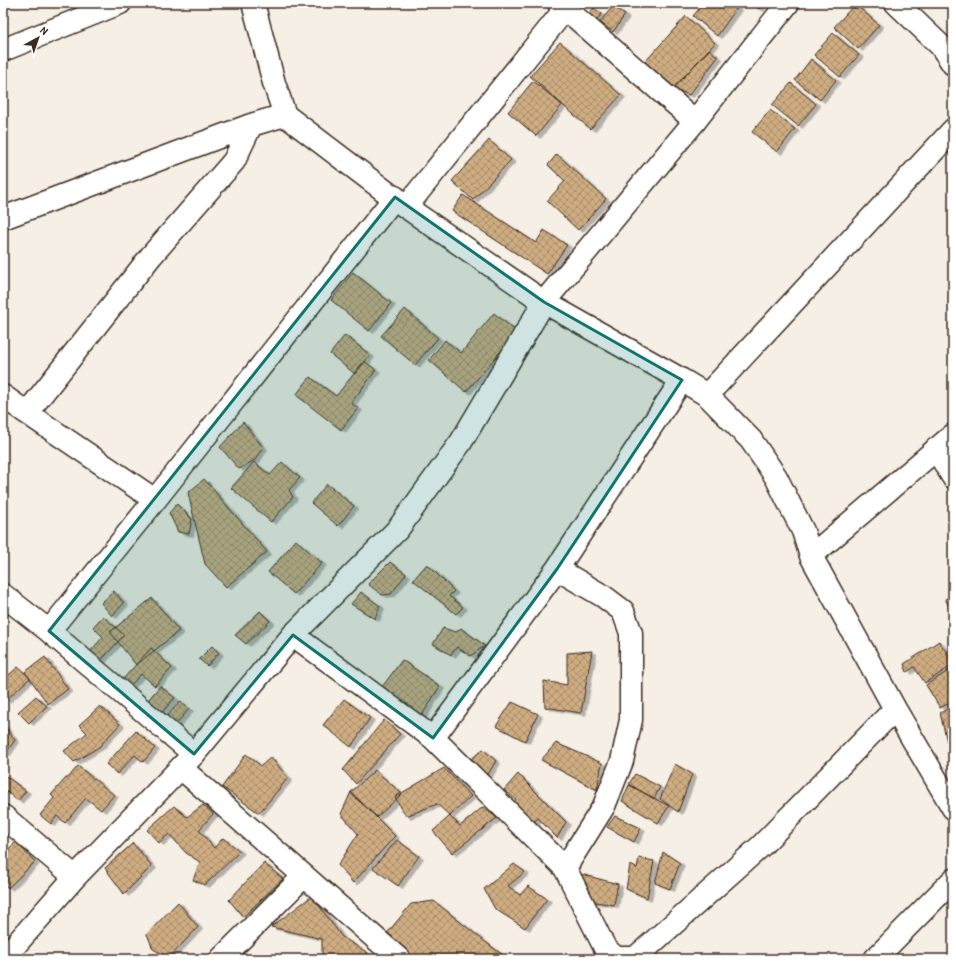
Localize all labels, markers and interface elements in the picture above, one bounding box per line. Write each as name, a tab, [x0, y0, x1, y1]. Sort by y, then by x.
north arrow	[18, 18, 58, 58]
text: N	[38, 23, 51, 38]

